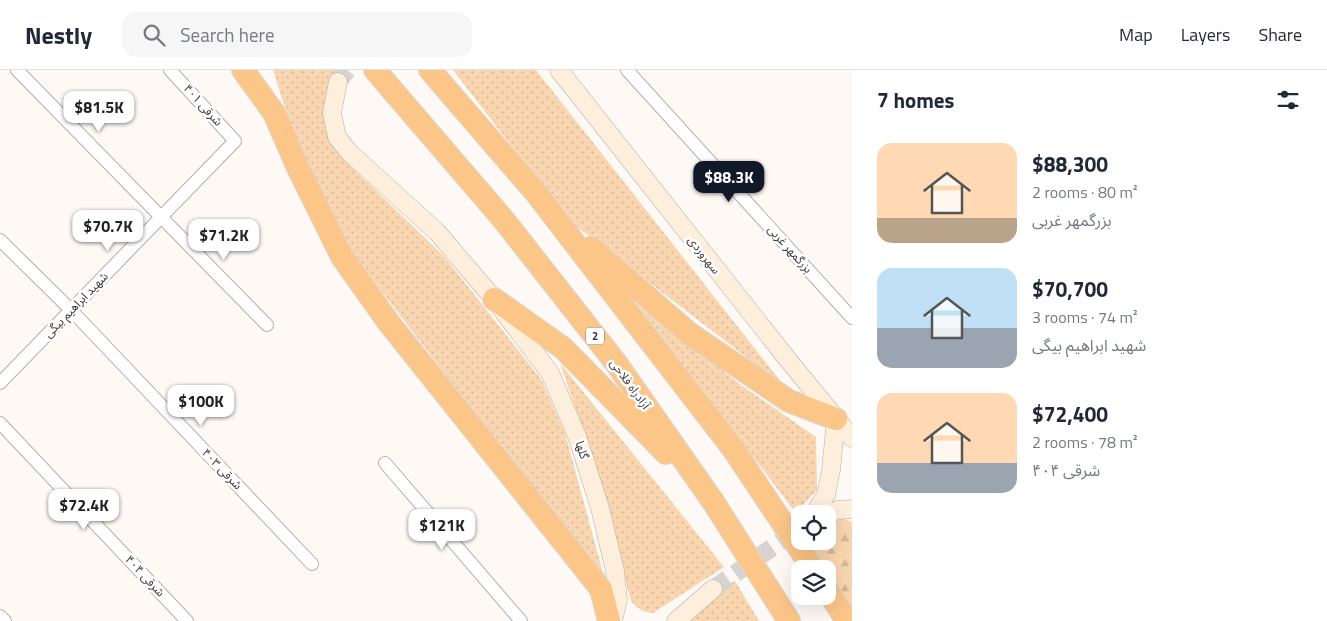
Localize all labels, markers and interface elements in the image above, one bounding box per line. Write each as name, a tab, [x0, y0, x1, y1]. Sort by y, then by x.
search box	[122, 12, 472, 57]
text: Nestly	[25, 17, 92, 53]
text: Search here	[180, 20, 275, 49]
icon: search	[140, 21, 168, 49]
text: Map	[1119, 21, 1153, 48]
text: Layers	[1181, 21, 1230, 48]
text: Share	[1258, 21, 1302, 48]
street label: ۴۰۱ شرقی	[179, 79, 228, 130]
text: 7 homes	[877, 84, 954, 116]
icon: filters	[1274, 86, 1302, 114]
pin: $81.5K	[58, 90, 140, 133]
text: $81.5K	[74, 95, 124, 119]
text: $88,300	[1032, 148, 1108, 180]
pin: $88.3K	[688, 160, 770, 203]
icon: home	[917, 163, 977, 223]
text: $88.3K	[704, 165, 754, 189]
text: 2 rooms · 80 m²	[1032, 180, 1137, 204]
text: بزرگمهر غربی	[1032, 208, 1112, 232]
pin: $70.7K	[67, 210, 149, 252]
text: $70.7K	[83, 214, 133, 238]
pin: $71.2K	[183, 218, 265, 261]
street label: بزرگمهر غربی	[763, 220, 817, 277]
text: $71.2K	[199, 223, 249, 247]
street label: سهروردی	[683, 231, 726, 278]
street label: شهید ابراهیم بیگی	[39, 267, 112, 342]
text: $70,700	[1032, 273, 1108, 305]
icon: home	[917, 288, 977, 348]
text: 3 rooms · 74 m²	[1032, 305, 1137, 329]
road number: 2	[586, 328, 604, 344]
text: شهید ابراهیم بیگی	[1032, 333, 1146, 357]
street label: آزادراه فلاحی	[606, 354, 656, 413]
pin: $100K	[166, 384, 236, 427]
text: $100K	[178, 389, 224, 413]
text: $72,400	[1032, 398, 1108, 430]
icon: home	[917, 413, 977, 473]
text: 2 rooms · 78 m²	[1032, 430, 1137, 454]
street label: گلها	[571, 438, 595, 462]
street label: ۴۰۳ شرقی	[198, 444, 247, 494]
text: ۴۰۴ شرقی	[1032, 458, 1100, 482]
pin: $72.4K	[43, 488, 125, 531]
text: $72.4K	[59, 493, 109, 517]
map controls	[791, 505, 836, 605]
button: locate	[791, 505, 836, 550]
pin: $121K	[407, 508, 477, 551]
text: $121K	[419, 513, 465, 537]
street label: ۴۰۴ شرقی	[121, 550, 170, 601]
button: layers	[791, 560, 836, 605]

